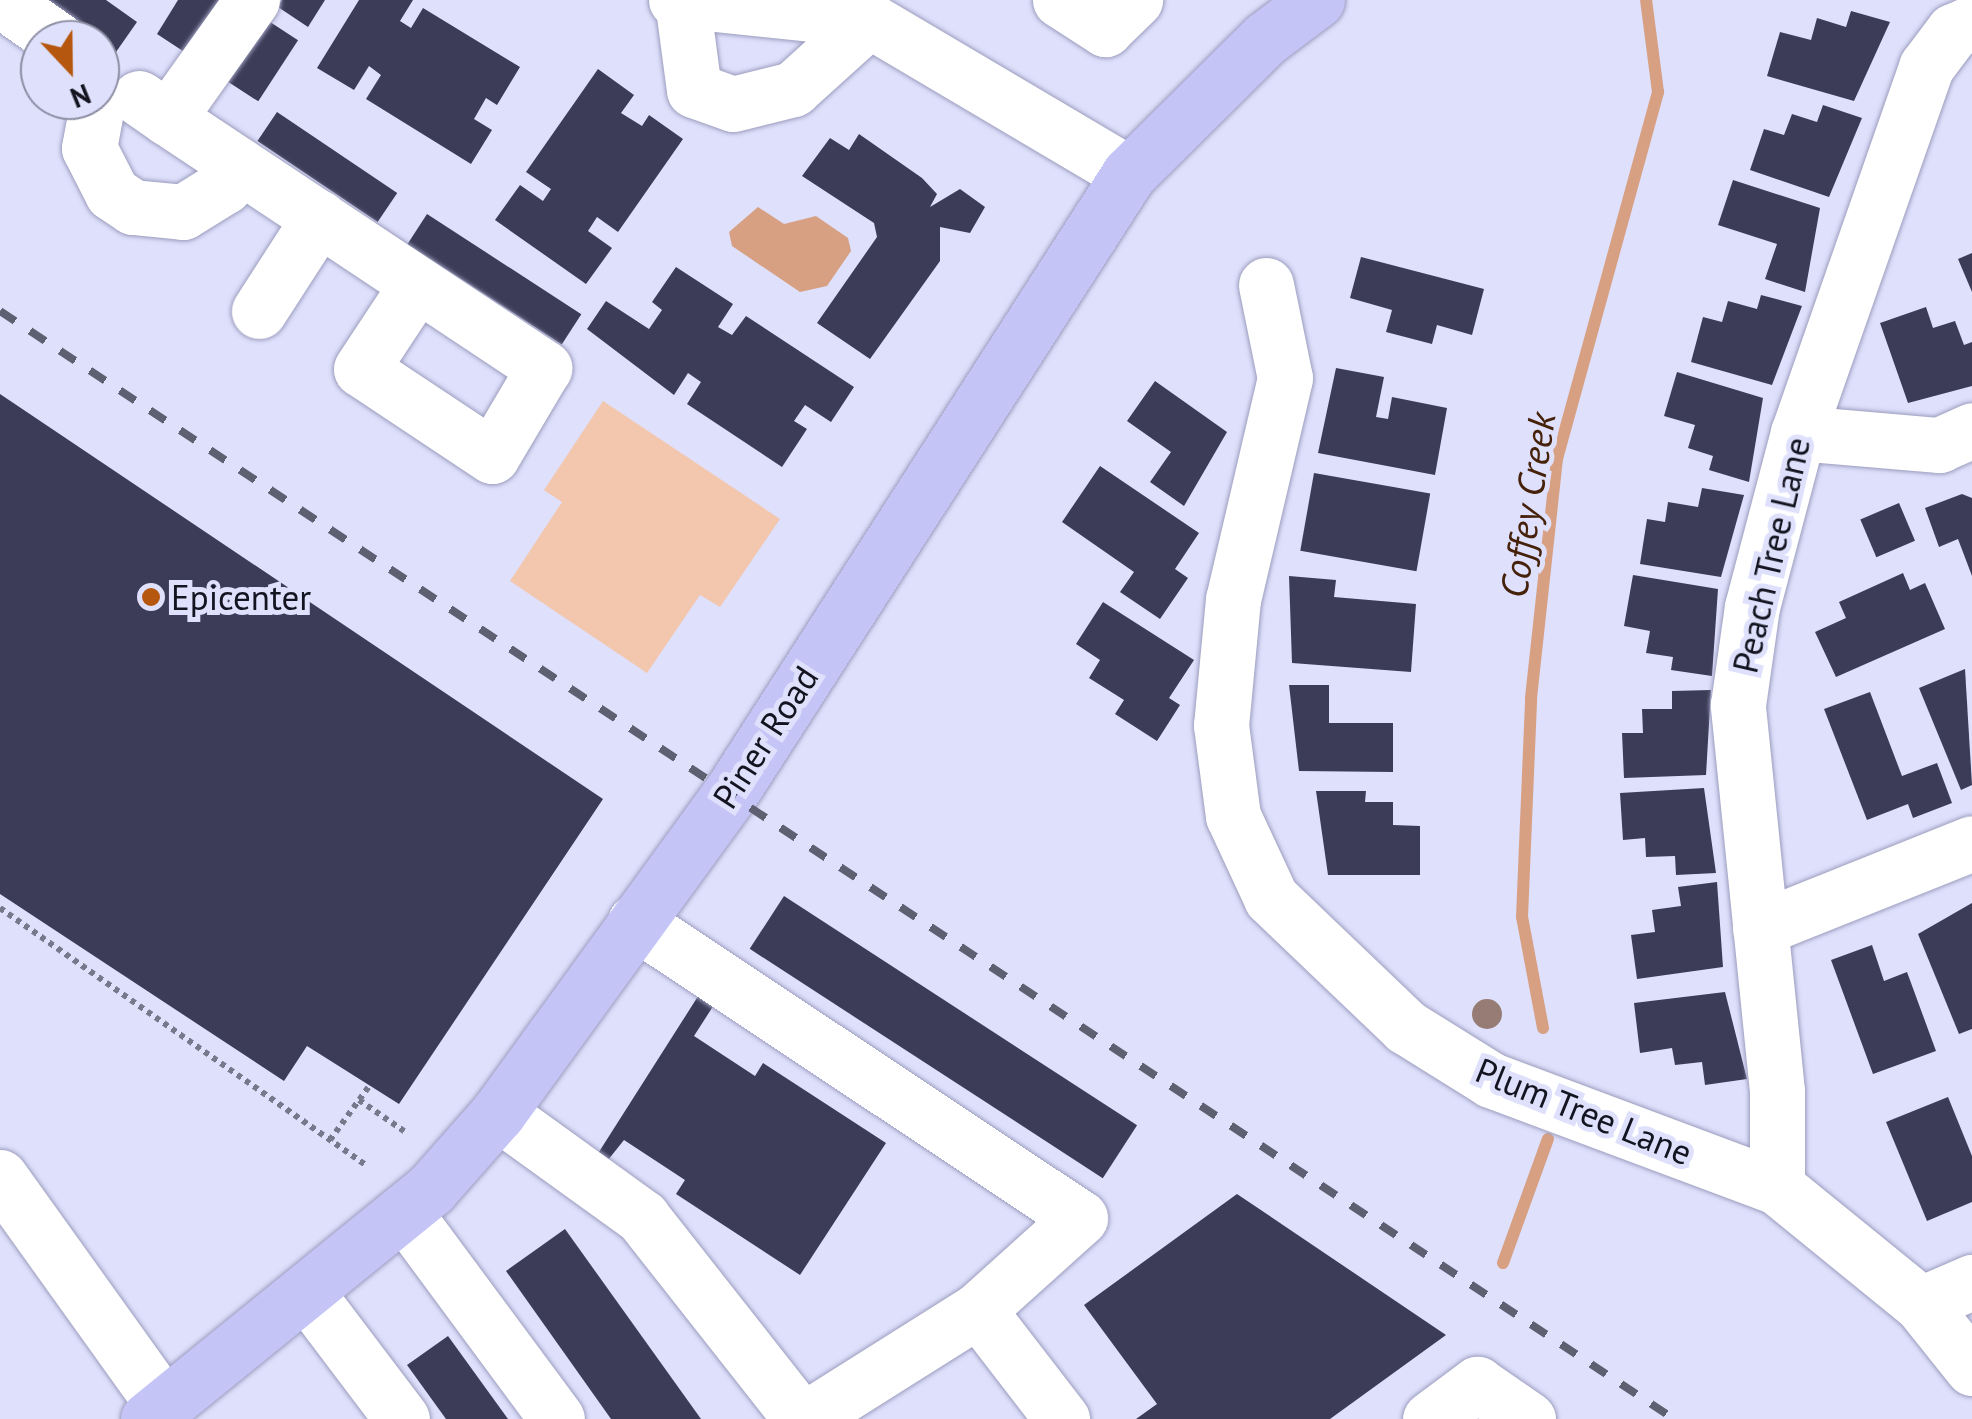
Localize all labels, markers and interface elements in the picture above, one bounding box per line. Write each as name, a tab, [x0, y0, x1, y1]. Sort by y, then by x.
north arrow	[20, 20, 120, 120]
text: N	[65, 76, 96, 117]
water label: Coffey Creek	[1490, 409, 1564, 601]
street label: Peach Tree Lane	[1723, 433, 1819, 677]
place label: Epicenter	[171, 576, 311, 618]
marker: Epicenter	[140, 586, 162, 608]
street label: Piner Road	[703, 658, 827, 816]
street label: Plum Tree Lane	[1469, 1048, 1699, 1174]

